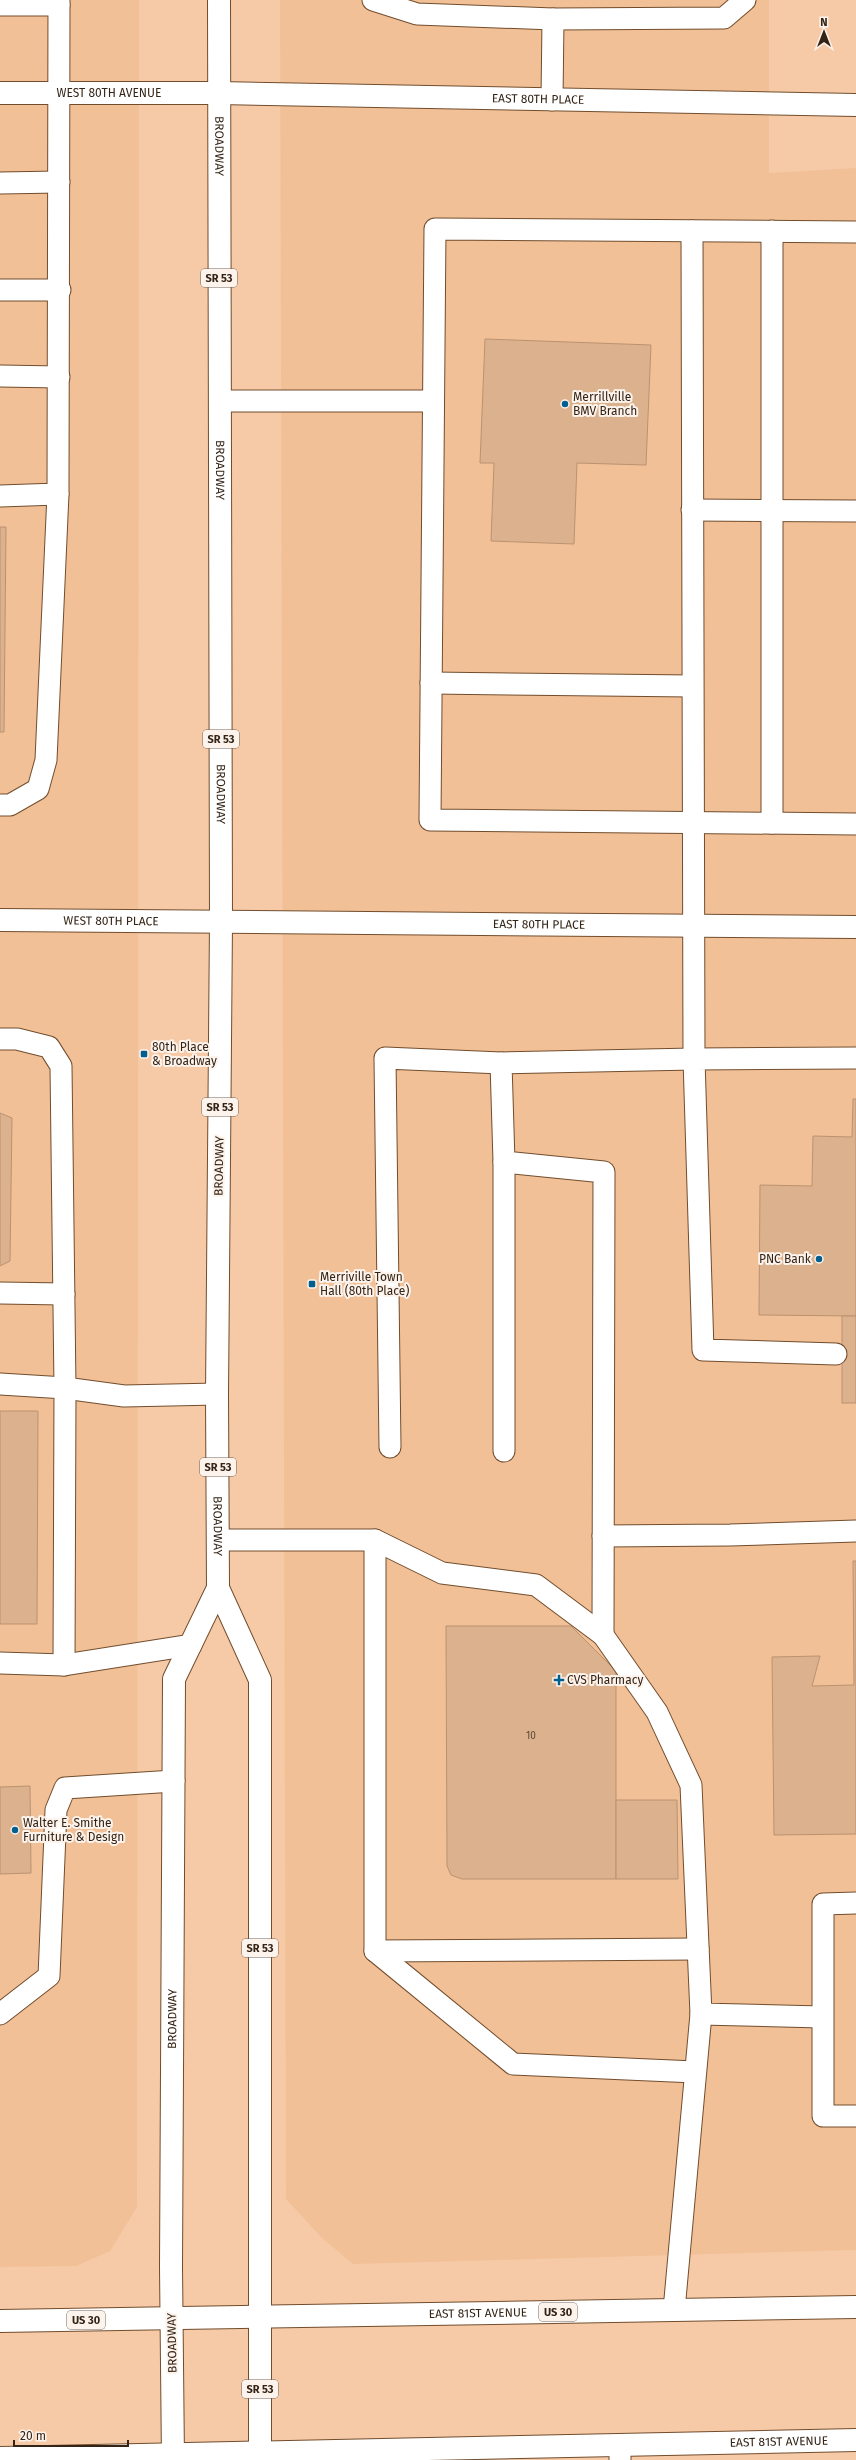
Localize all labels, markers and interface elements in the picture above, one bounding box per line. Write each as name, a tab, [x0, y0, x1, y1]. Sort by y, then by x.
north arrow	[804, 12, 844, 52]
text: N	[820, 16, 828, 29]
street label: WEST 80TH AVENUE	[57, 86, 161, 100]
street label: EAST 80TH PLACE	[492, 91, 584, 107]
street label: BROADWAY	[212, 116, 226, 176]
road number: SR 53	[201, 269, 237, 287]
place label: Merrillville BMV Branch	[573, 390, 637, 418]
marker: Merrillville BMV Branch	[560, 399, 570, 409]
street label: BROADWAY	[213, 440, 227, 500]
road number: SR 53	[203, 730, 239, 748]
street label: BROADWAY	[214, 764, 228, 824]
street label: WEST 80TH PLACE	[63, 914, 159, 928]
street label: EAST 80TH PLACE	[493, 917, 585, 932]
place label: 80th Place & Broadway	[152, 1040, 217, 1068]
marker: 80th Place & Broadway	[139, 1049, 149, 1059]
road number: SR 53	[202, 1098, 238, 1116]
street label: BROADWAY	[211, 1135, 227, 1196]
place label: PNC Bank	[759, 1252, 812, 1266]
marker: PNC Bank	[814, 1254, 824, 1264]
place label: Merriville Town Hall (80th Place)	[320, 1270, 409, 1298]
marker: Merriville Town Hall (80th Place)	[307, 1279, 317, 1289]
road number: SR 53	[200, 1458, 236, 1476]
street label: BROADWAY	[211, 1496, 225, 1556]
place label: CVS Pharmacy	[567, 1673, 643, 1687]
marker: CVS Pharmacy	[554, 1675, 564, 1685]
house number: 10	[526, 1730, 536, 1742]
place label: Walter E. Smithe Furniture & Design	[23, 1816, 124, 1844]
marker: Walter E. Smithe Furniture & Design	[10, 1825, 20, 1835]
road number: SR 53	[242, 1939, 278, 1957]
street label: BROADWAY	[165, 1989, 179, 2049]
road number: US 30	[539, 2303, 577, 2321]
street label: EAST 81ST AVENUE	[429, 2305, 527, 2321]
road number: US 30	[67, 2311, 105, 2329]
street label: BROADWAY	[164, 2312, 180, 2373]
road number: SR 53	[242, 2380, 278, 2398]
scale bar	[14, 2422, 128, 2448]
text: 20 m	[20, 2429, 46, 2443]
street label: EAST 81ST AVENUE	[729, 2434, 828, 2450]

